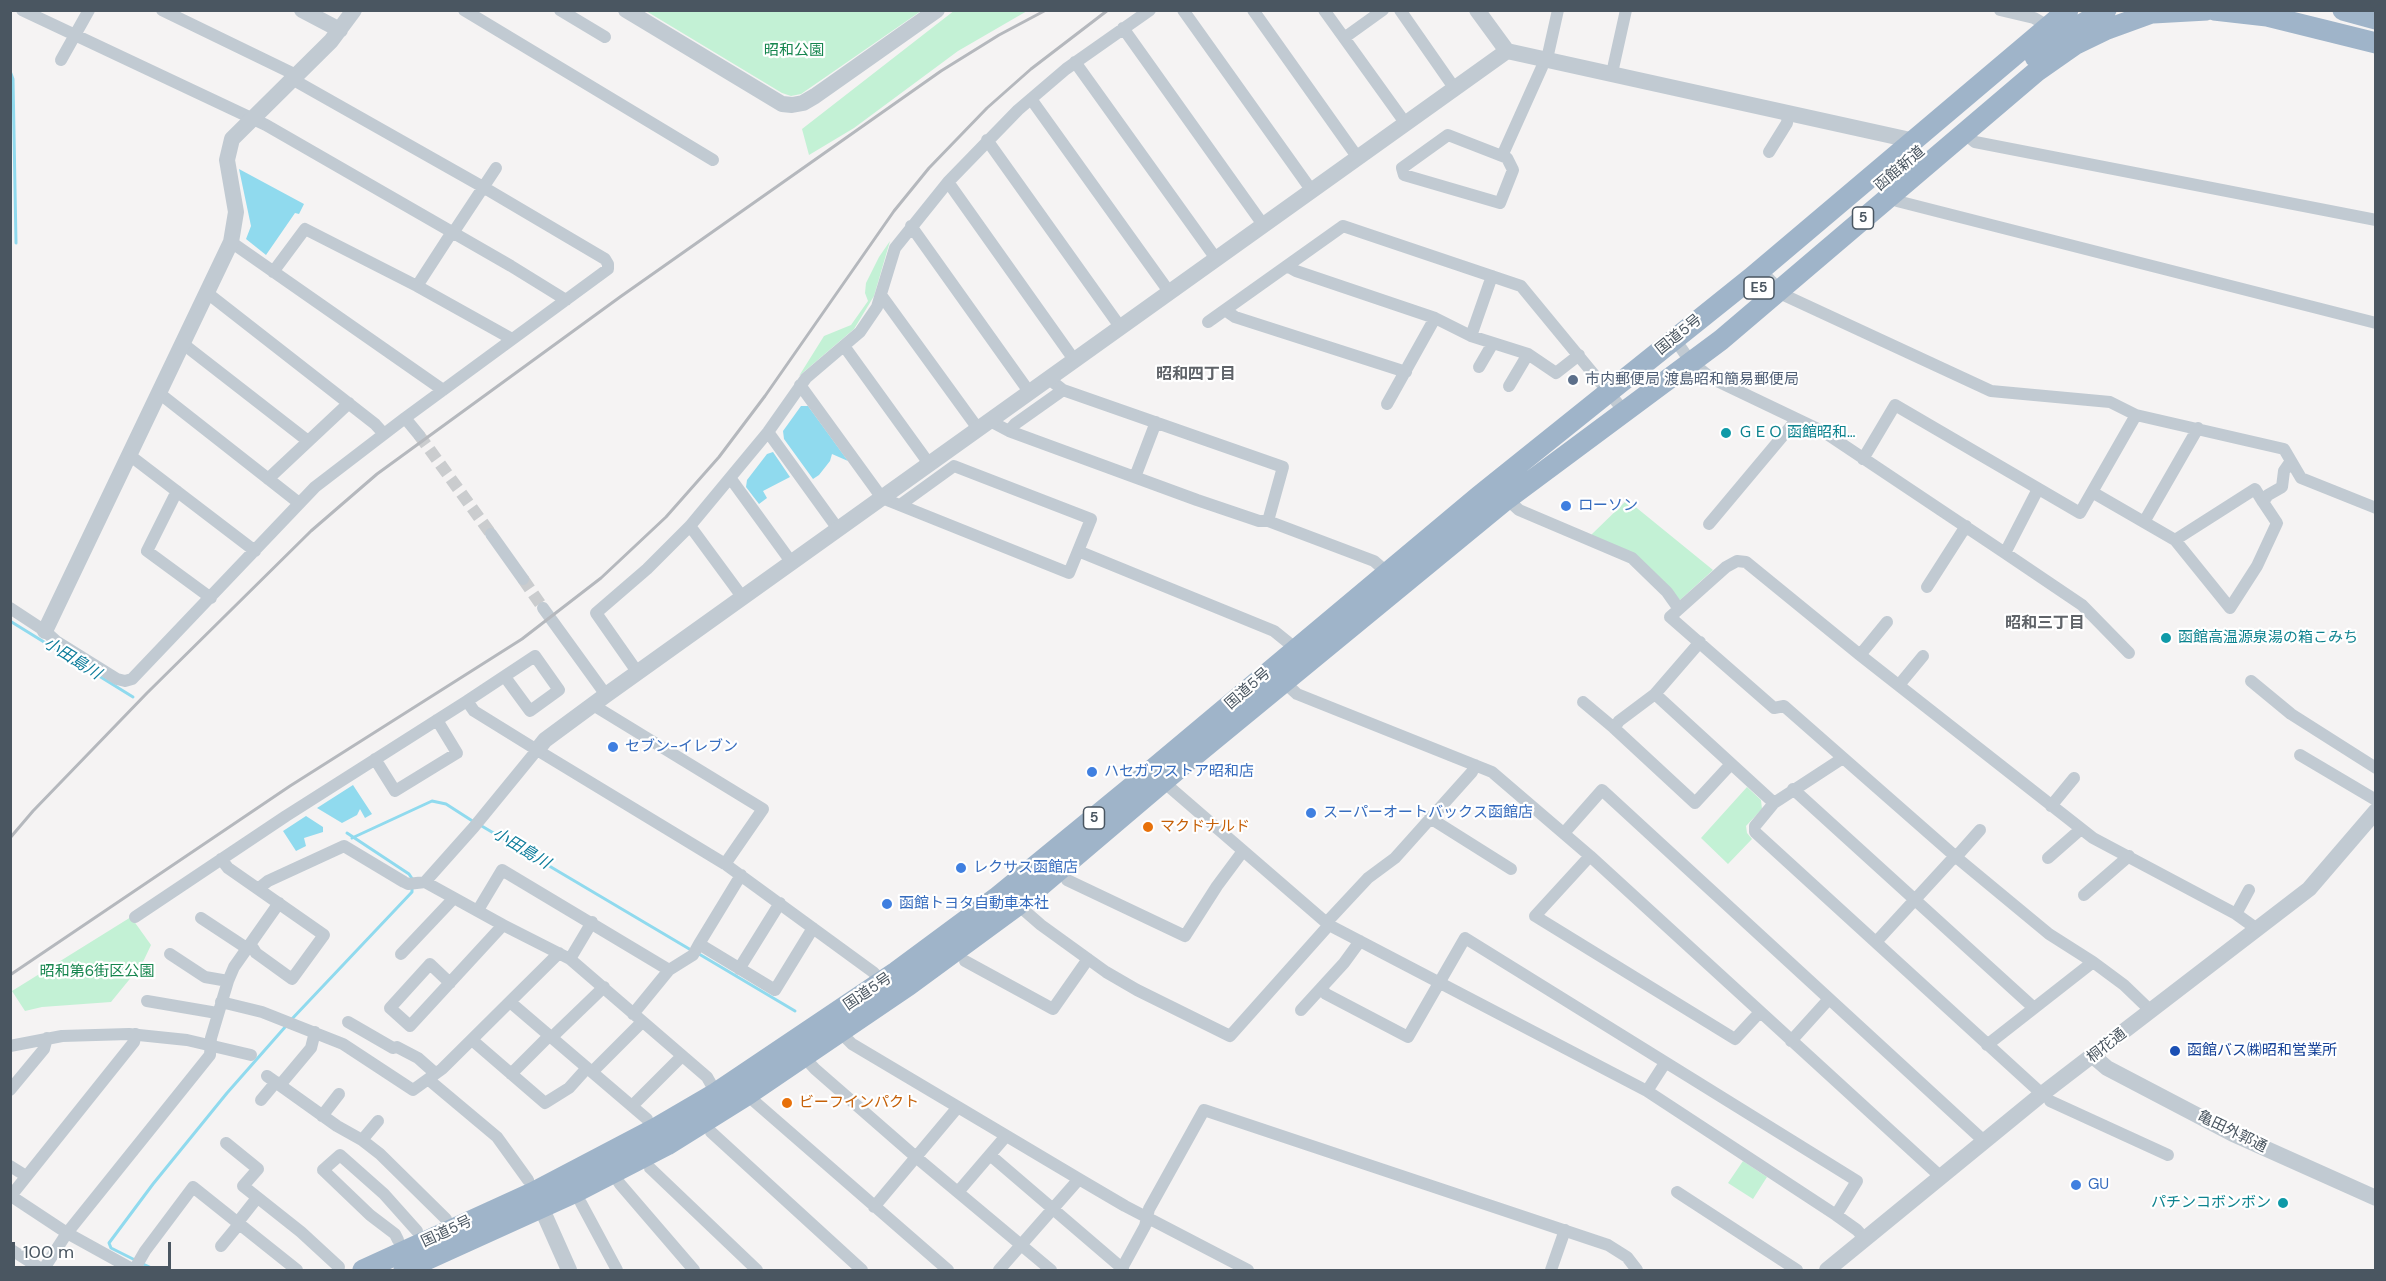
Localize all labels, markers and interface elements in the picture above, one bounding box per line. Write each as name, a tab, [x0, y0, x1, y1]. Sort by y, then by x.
park label: 昭和公園	[764, 42, 824, 60]
street label: 函館新道	[1871, 143, 1929, 195]
road number: 5	[1852, 207, 1874, 229]
road number: E5	[1744, 277, 1774, 299]
street label: 国道5号	[1652, 311, 1706, 359]
district label: 昭和四丁目	[1156, 365, 1236, 385]
place label: 市内郵便局 渡島昭和簡易郵便局	[1585, 371, 1799, 389]
marker: 市内郵便局 渡島昭和簡易郵便局	[1566, 373, 1580, 387]
place label: ＧＥＯ 函館昭和…	[1738, 424, 1855, 442]
marker: ＧＥＯ 函館昭和…	[1719, 426, 1733, 440]
place label: ローソン	[1578, 497, 1638, 515]
marker: ローソン	[1559, 499, 1573, 513]
district label: 昭和三丁目	[2005, 614, 2085, 634]
place label: 函館高温源泉湯の箱こみち	[2178, 629, 2358, 647]
marker: 函館高温源泉湯の箱こみち	[2159, 631, 2173, 645]
water label: 小田島川	[40, 634, 104, 684]
street label: 国道5号	[1222, 664, 1274, 714]
place label: セブン-イレブン	[625, 738, 738, 756]
marker: セブン-イレブン	[606, 740, 620, 754]
place label: ハセガワストア昭和店	[1104, 763, 1254, 781]
marker: ハセガワストア昭和店	[1085, 765, 1099, 779]
place label: スーパーオートバックス函館店	[1323, 804, 1533, 822]
marker: スーパーオートバックス函館店	[1304, 806, 1318, 820]
road number: 5	[1084, 807, 1104, 829]
place label: マクドナルド	[1160, 818, 1250, 836]
marker: マクドナルド	[1141, 820, 1155, 834]
water label: 小田島川	[489, 824, 553, 874]
place label: レクサス函館店	[973, 859, 1078, 877]
marker: レクサス函館店	[954, 861, 968, 875]
place label: 函館トヨタ自動車本社	[899, 895, 1049, 913]
marker: 函館トヨタ自動車本社	[880, 897, 894, 911]
park label: 昭和第6街区公園	[40, 963, 154, 981]
street label: 国道5号	[841, 969, 895, 1015]
street label: 桐花通	[2084, 1025, 2130, 1067]
place label: 函館バス㈱昭和営業所	[2187, 1042, 2337, 1060]
marker: 函館バス㈱昭和営業所	[2168, 1044, 2182, 1058]
place label: ビーフインパクト	[799, 1094, 919, 1112]
marker: ビーフインパクト	[780, 1096, 794, 1110]
street label: 亀田外郭通	[2194, 1107, 2270, 1157]
place label: GU	[2088, 1176, 2109, 1194]
marker: GU	[2069, 1178, 2083, 1192]
place label: パチンコボンボン	[2151, 1194, 2271, 1212]
marker: パチンコボンボン	[2276, 1196, 2290, 1210]
street label: 国道5号	[419, 1212, 475, 1252]
scale bar	[15, 1230, 174, 1268]
text: 100 m	[23, 1240, 74, 1264]

